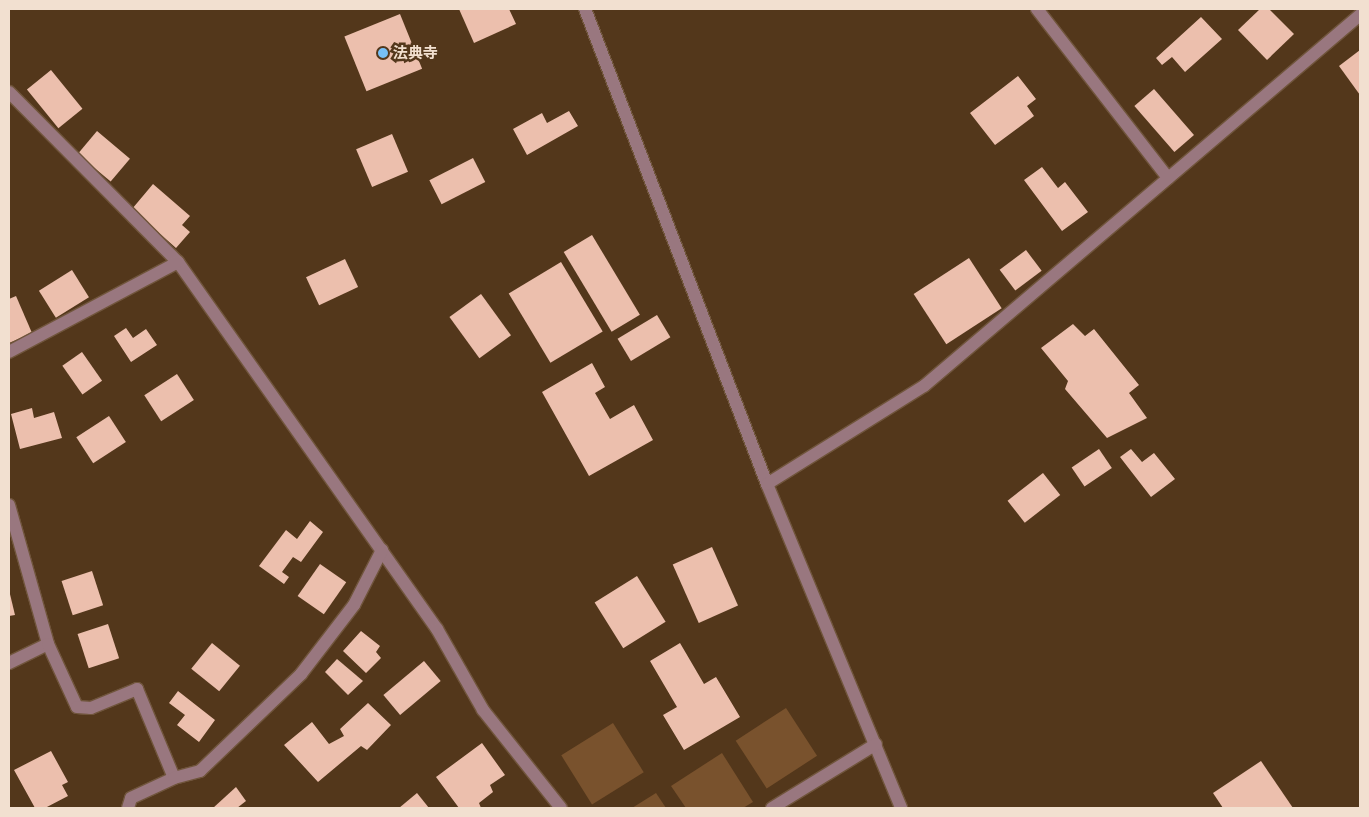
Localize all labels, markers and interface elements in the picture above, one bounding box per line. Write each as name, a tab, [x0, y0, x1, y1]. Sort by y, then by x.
place label: 法典寺	[393, 44, 438, 62]
marker: 法典寺	[377, 47, 389, 59]

